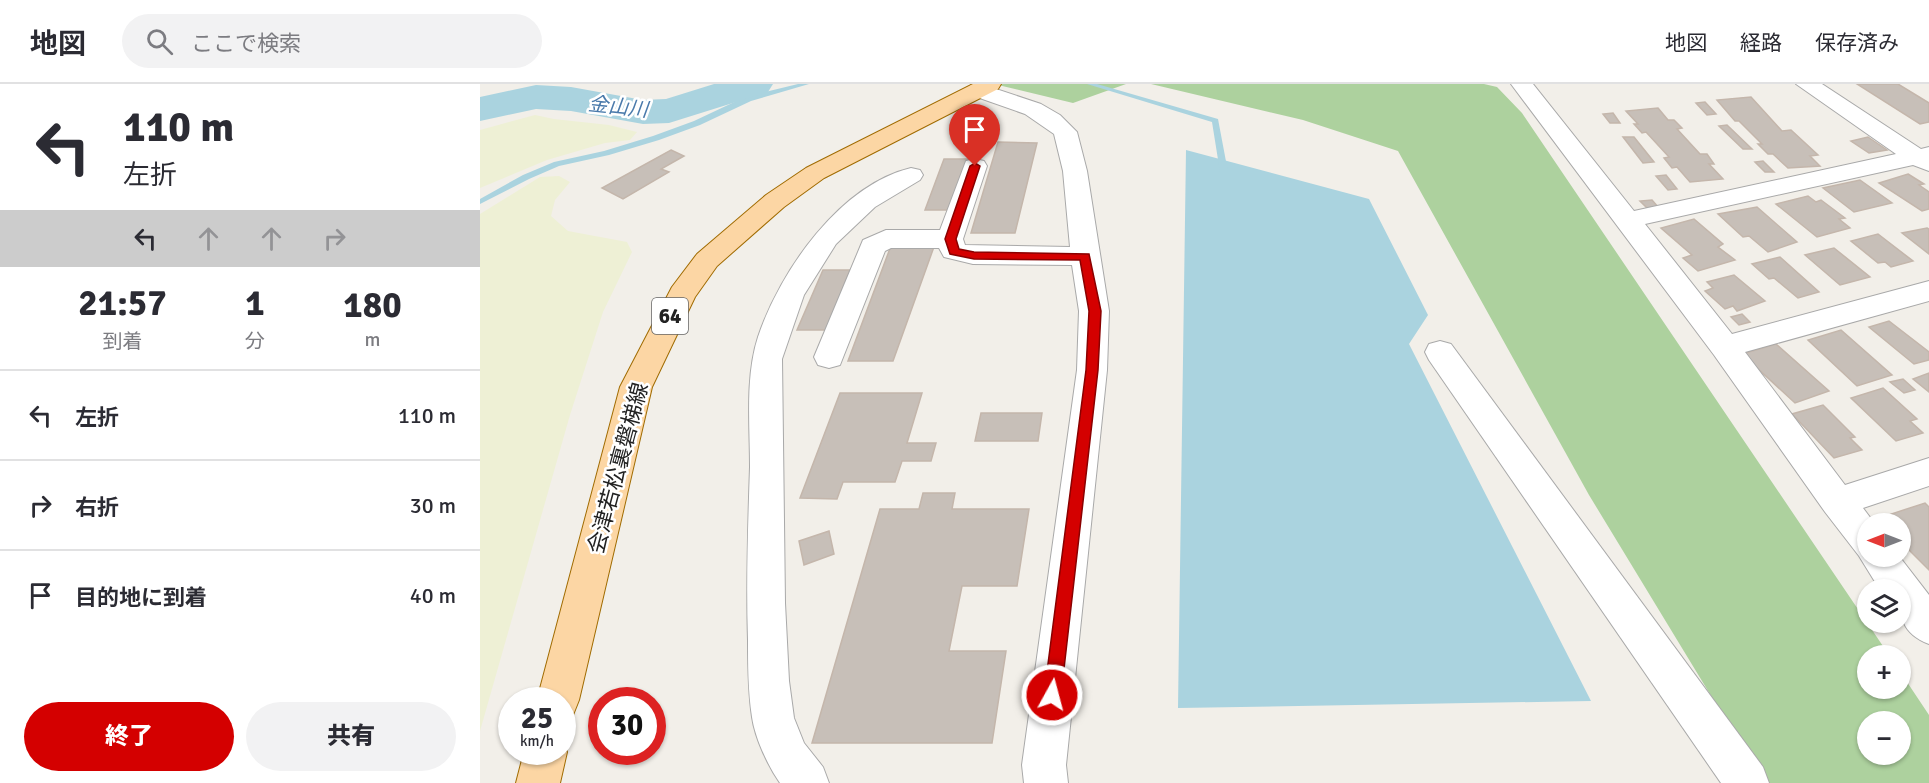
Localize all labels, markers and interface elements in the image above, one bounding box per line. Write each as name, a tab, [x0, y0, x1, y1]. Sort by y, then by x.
search box	[122, 14, 542, 68]
icon: search	[143, 25, 176, 58]
text: 地図	[30, 27, 86, 61]
text: ここで検索	[191, 30, 301, 57]
text: 地図	[1665, 30, 1707, 56]
text: 経路	[1740, 30, 1782, 56]
text: 保存済み	[1815, 30, 1899, 56]
water label: 金山川	[587, 91, 651, 123]
text: 110 m	[123, 102, 234, 153]
pin	[949, 104, 1000, 166]
icon: left	[24, 108, 102, 186]
icon: arrive	[958, 113, 991, 146]
text: 左折	[123, 159, 177, 192]
icon: left	[129, 222, 162, 255]
icon: ahead	[192, 222, 225, 255]
icon: ahead	[255, 222, 288, 255]
icon: right	[318, 222, 351, 255]
text: 21:57	[78, 281, 167, 326]
text: 1	[245, 281, 265, 326]
text: 180	[343, 283, 402, 328]
road number: 64	[652, 298, 688, 334]
text: m	[365, 327, 380, 352]
text: 到着	[103, 329, 143, 354]
text: 分	[245, 329, 265, 354]
street label: 会津若松裏磐梯線	[582, 379, 654, 557]
icon: left	[24, 399, 57, 432]
text: 110 m	[398, 402, 456, 429]
text: 左折	[75, 404, 119, 431]
icon: right	[24, 489, 57, 522]
text: 30 m	[410, 492, 456, 519]
text: 右折	[75, 494, 119, 521]
north arrow	[1857, 513, 1911, 567]
map controls	[1857, 513, 1911, 765]
icon: arrive	[24, 579, 57, 612]
button: layers	[1857, 579, 1911, 633]
text: 40 m	[410, 582, 456, 609]
text: 目的地に到着	[75, 584, 207, 611]
button: +	[1857, 645, 1911, 699]
position arrow	[1020, 663, 1084, 727]
speed limit sign: 30	[588, 687, 666, 765]
text: 25	[521, 700, 553, 737]
button: 終了	[24, 702, 234, 771]
button: 共有	[246, 702, 456, 771]
button: −	[1857, 711, 1911, 765]
text: km/h	[520, 732, 554, 750]

